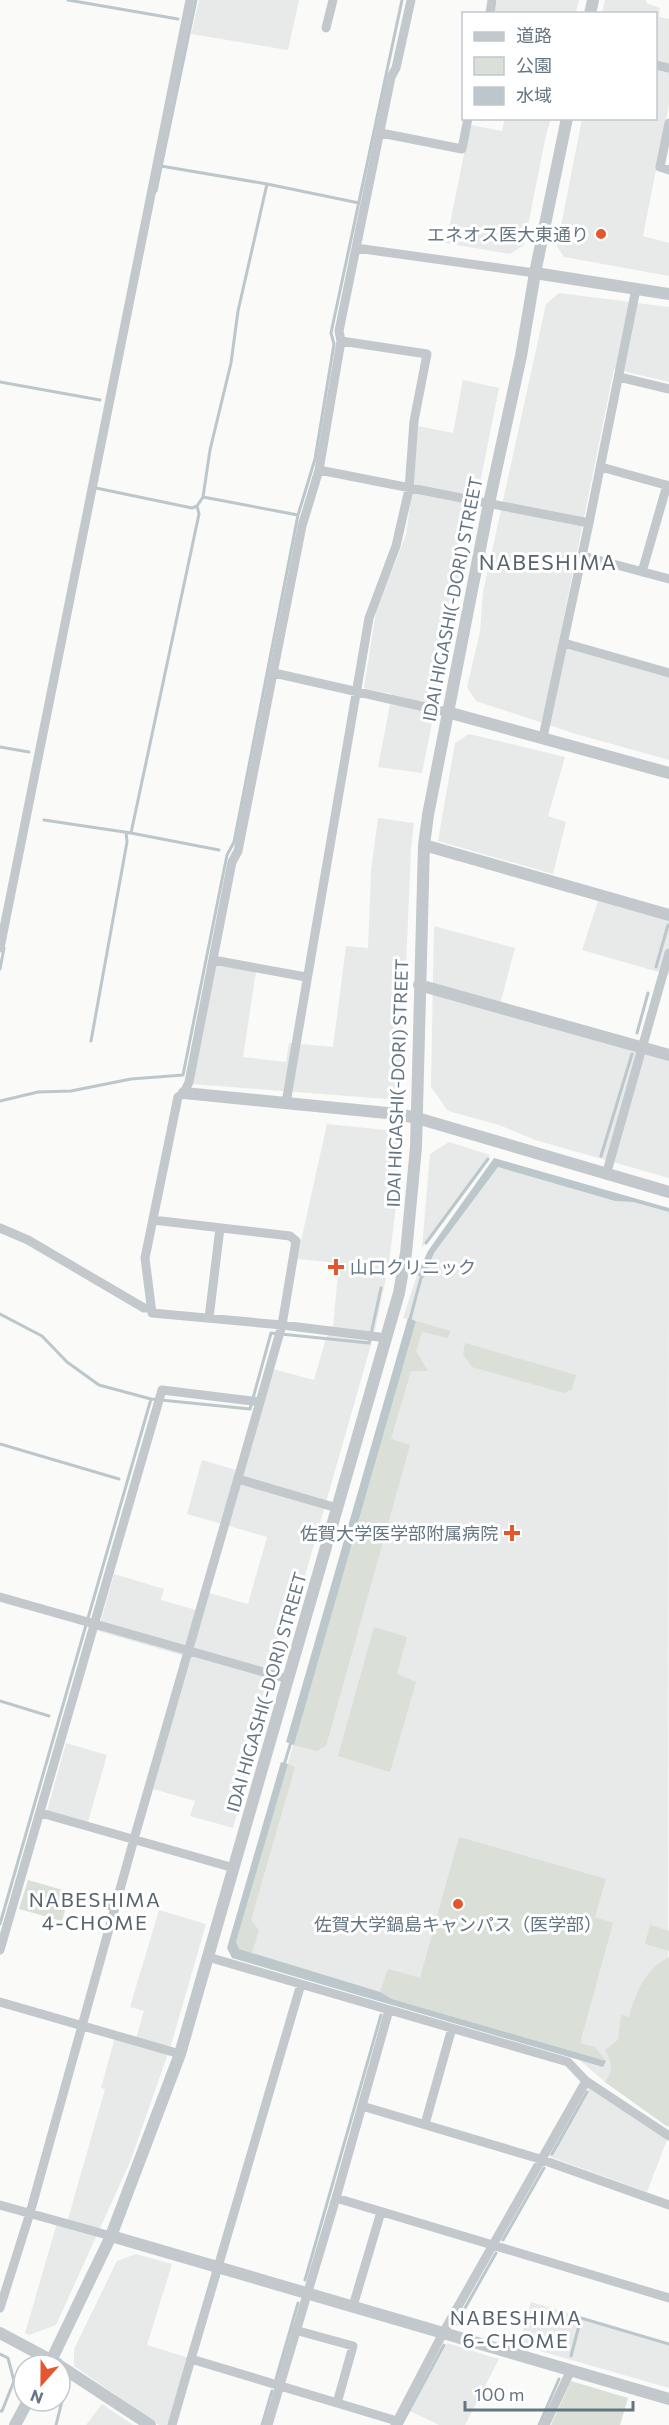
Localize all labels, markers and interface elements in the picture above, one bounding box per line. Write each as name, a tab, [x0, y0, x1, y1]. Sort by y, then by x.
legend	[462, 12, 657, 120]
text: 道路	[516, 24, 552, 46]
text: 公園	[516, 54, 552, 76]
text: 水域	[516, 84, 552, 106]
place label: エネオス医大東通り	[427, 223, 589, 245]
marker: エネオス医大東通り	[594, 227, 608, 241]
street label: IDAI HIGASHI(-DORI) STREET	[417, 475, 487, 723]
district label: NABESHIMA	[479, 549, 617, 574]
street label: IDAI HIGASHI(-DORI) STREET	[382, 958, 412, 1208]
place label: 山口クリニック	[350, 1256, 476, 1278]
marker: 山口クリニック	[327, 1258, 345, 1276]
place label: 佐賀大学医学部附属病院	[300, 1522, 498, 1544]
marker: 佐賀大学医学部附属病院	[503, 1524, 521, 1542]
street label: IDAI HIGASHI(-DORI) STREET	[221, 1569, 311, 1815]
district label: NABESHIMA 4-CHOME	[29, 1887, 161, 1934]
marker: 佐賀大学鍋島キャンパス（医学部）	[451, 1897, 465, 1911]
place label: 佐賀大学鍋島キャンパス（医学部）	[314, 1913, 602, 1935]
district label: NABESHIMA 6-CHOME	[450, 2305, 582, 2352]
north arrow	[12, 2353, 72, 2413]
scale bar	[465, 2374, 633, 2412]
text: 100 m	[474, 2383, 524, 2405]
text: N	[27, 2386, 45, 2408]

